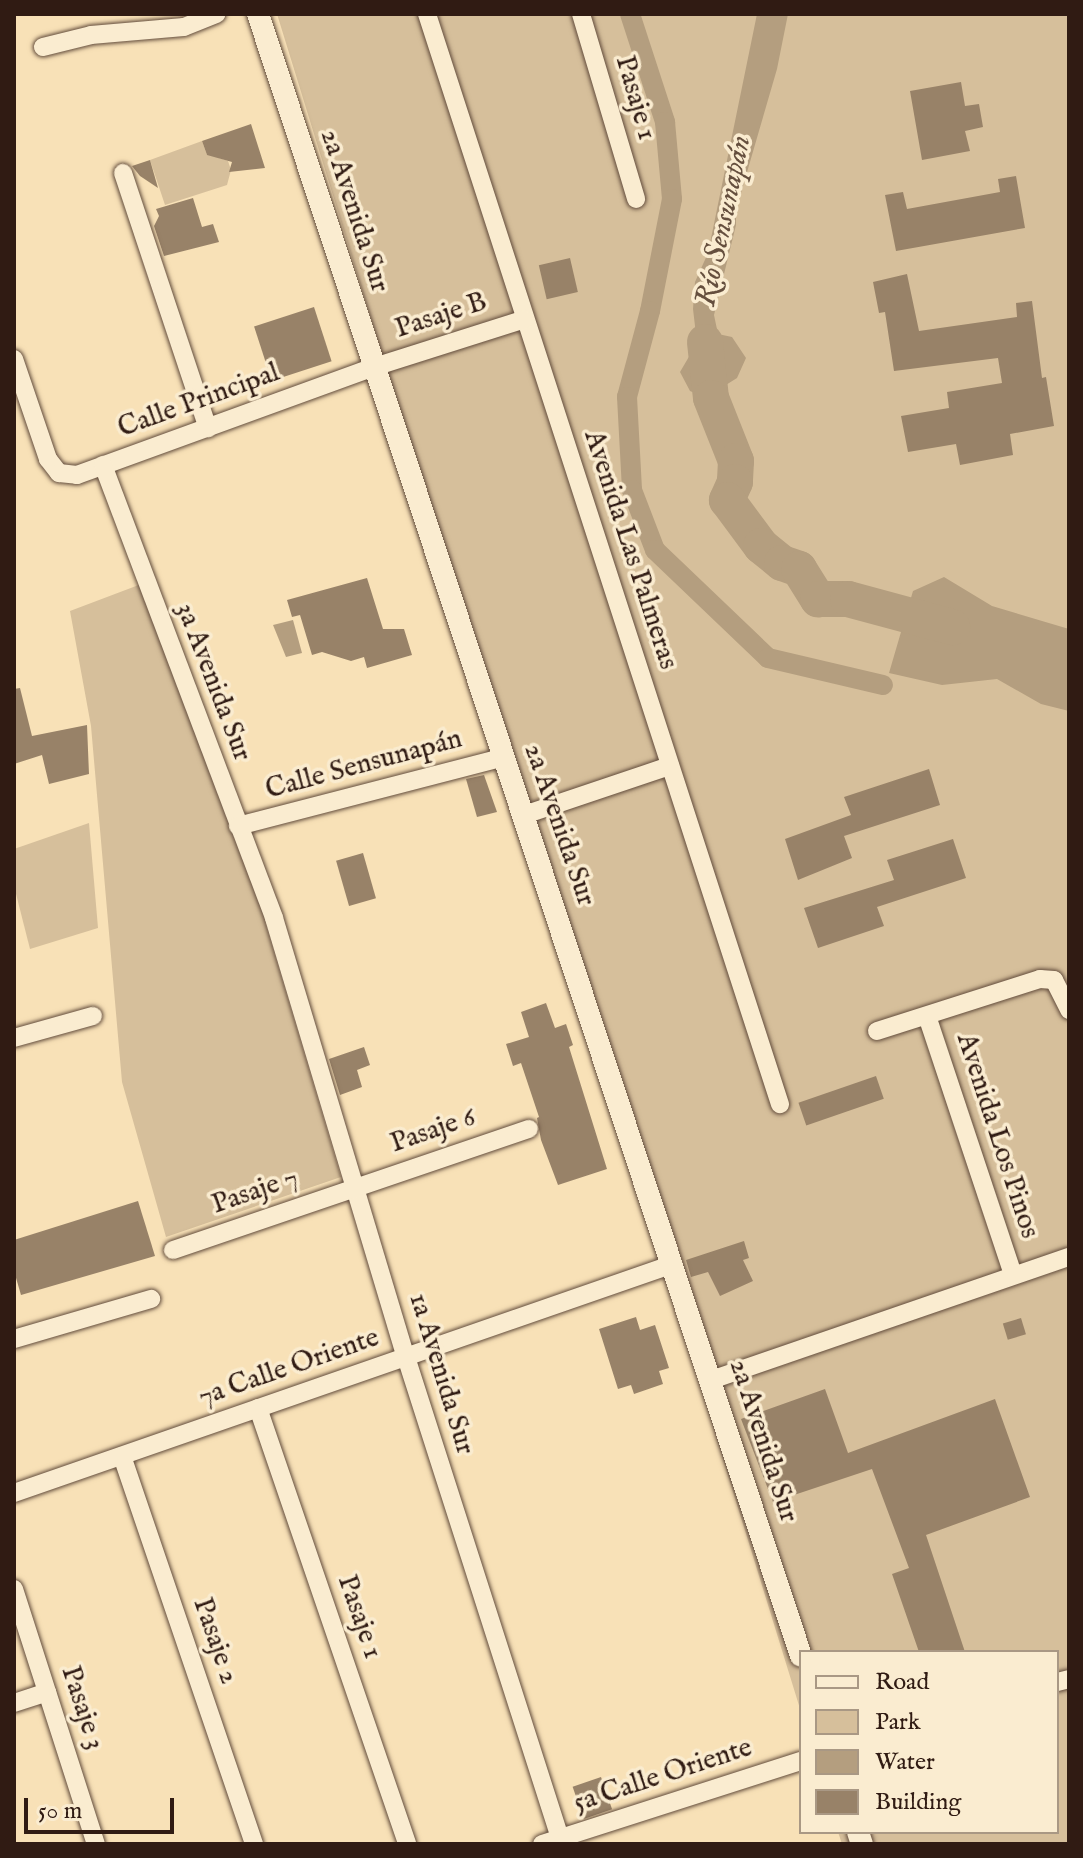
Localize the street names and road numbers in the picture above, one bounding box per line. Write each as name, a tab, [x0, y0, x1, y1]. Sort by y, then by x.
street label: Pasaje 1	[607, 52, 663, 144]
street label: 2a Avenida Sur	[312, 125, 396, 297]
street label: Pasaje B	[391, 285, 491, 347]
street label: Calle Principal	[114, 356, 284, 446]
street label: Avenida Las Palmeras	[576, 426, 684, 674]
street label: 3a Avenida Sur	[167, 598, 259, 766]
street label: Calle Sensunapán	[262, 723, 466, 807]
street label: 2a Avenida Sur	[516, 739, 602, 911]
street label: Avenida Los Pinos	[948, 1029, 1046, 1243]
street label: Pasaje 6	[386, 1101, 480, 1161]
street label: Pasaje 7	[208, 1162, 302, 1222]
street label: 1a Avenida Sur	[401, 1289, 481, 1459]
street label: 7a Calle Oriente	[194, 1321, 384, 1415]
street label: 2a Avenida Sur	[721, 1355, 805, 1527]
street label: Pasaje 1	[329, 1571, 389, 1663]
street label: Pasaje 2	[185, 1594, 245, 1688]
street label: Pasaje 3	[53, 1662, 111, 1754]
street label: 5a Calle Oriente	[570, 1731, 756, 1821]

